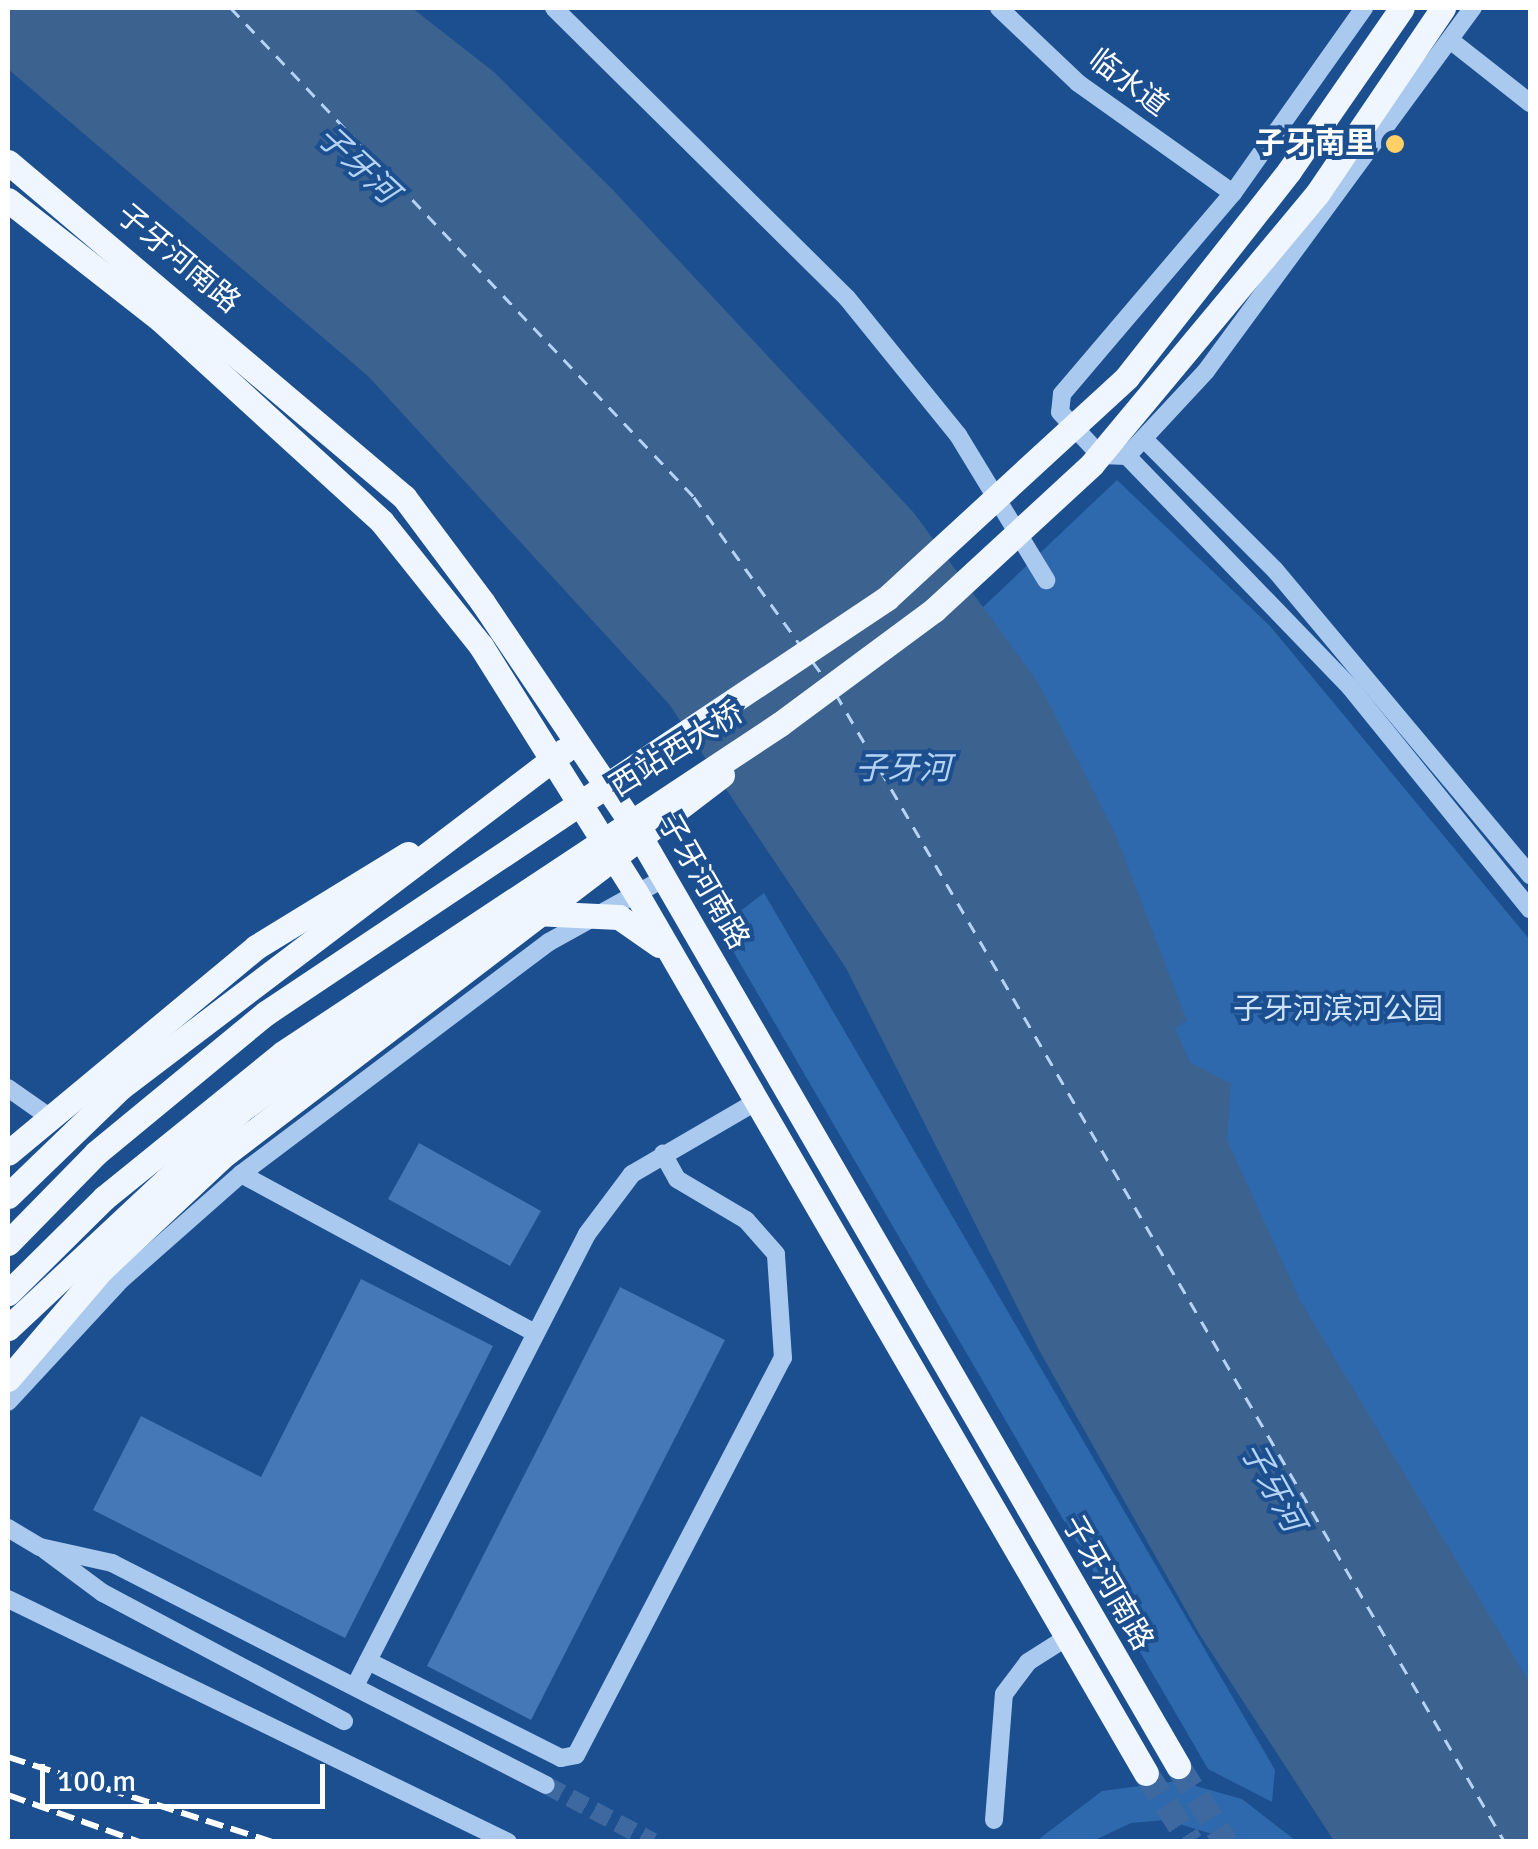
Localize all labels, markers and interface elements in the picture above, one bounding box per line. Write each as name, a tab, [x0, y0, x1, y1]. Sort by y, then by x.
street label: 临水道	[1081, 42, 1175, 124]
water label: 子牙河	[309, 118, 405, 212]
place label: 子牙南里	[1255, 126, 1375, 162]
marker: 子牙南里	[1384, 133, 1406, 155]
street label: 子牙河南路	[109, 197, 247, 321]
street label: 西站西大桥	[604, 695, 750, 805]
water label: 子牙河	[855, 750, 951, 788]
street label: 子牙河南路	[650, 808, 756, 956]
park label: 子牙河滨河公园	[1233, 992, 1443, 1028]
water label: 子牙河	[1232, 1436, 1312, 1538]
street label: 子牙河南路	[1054, 1509, 1160, 1657]
scale bar	[45, 1744, 330, 1806]
text: 100 m	[57, 1763, 136, 1800]

